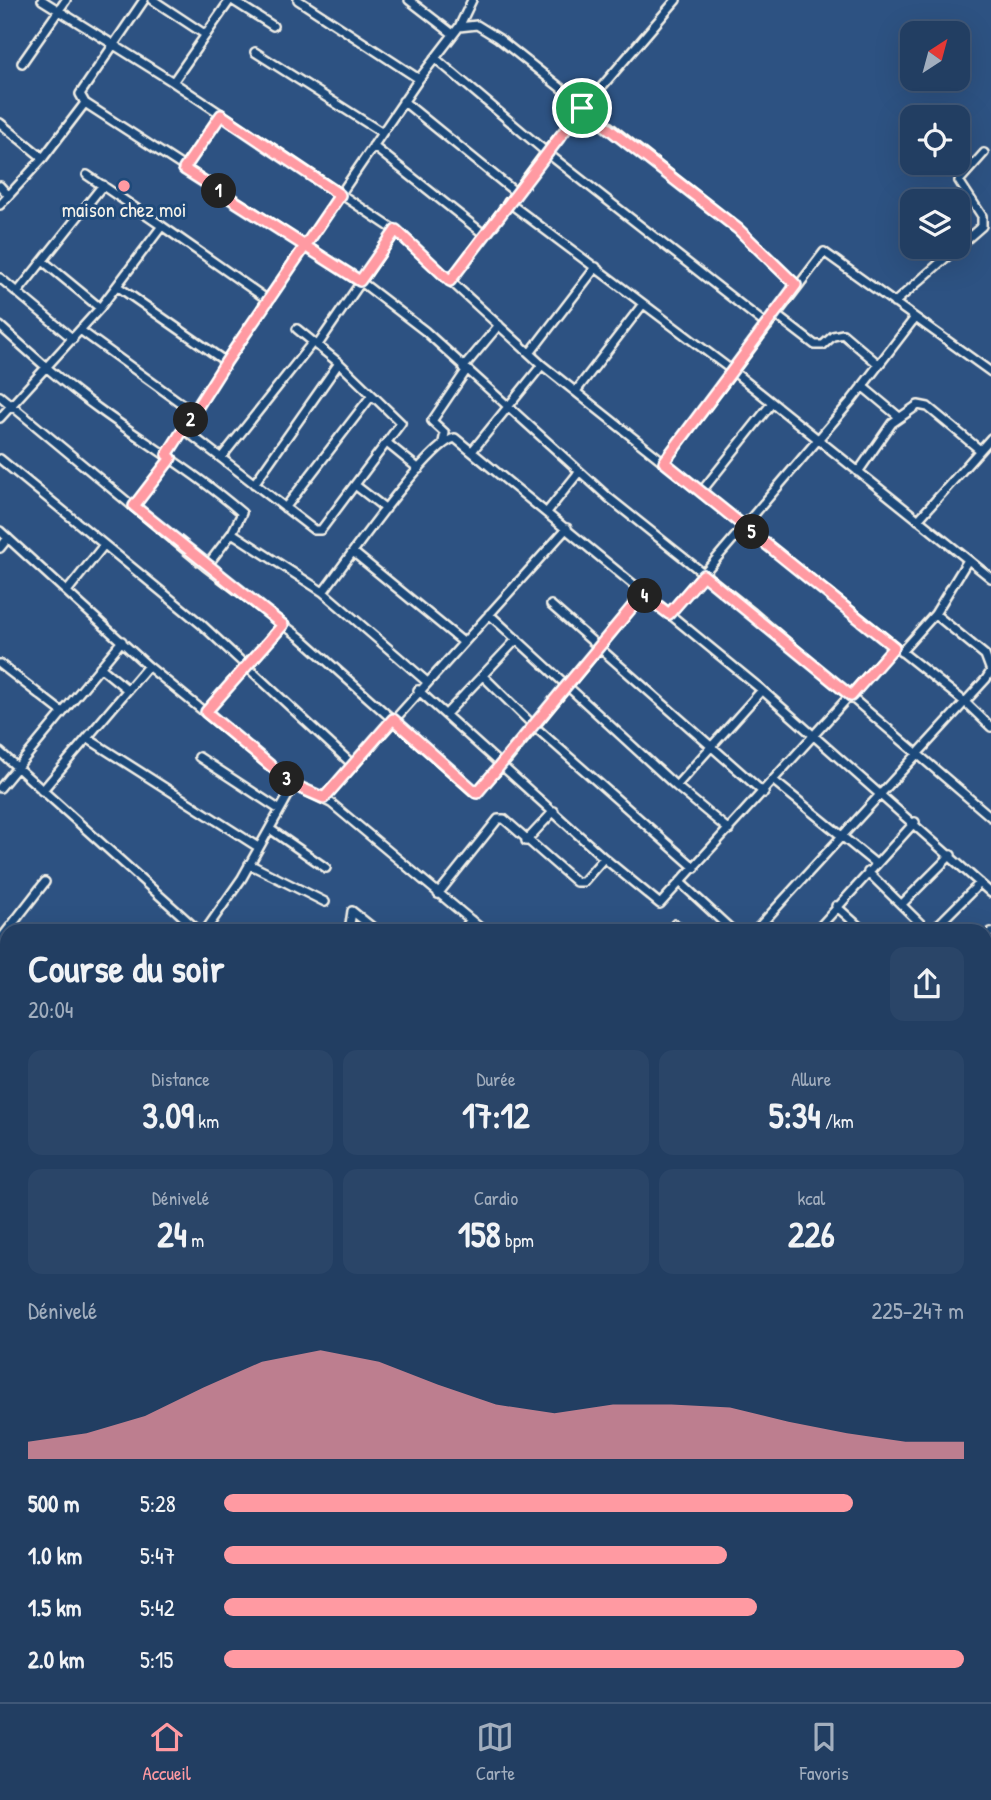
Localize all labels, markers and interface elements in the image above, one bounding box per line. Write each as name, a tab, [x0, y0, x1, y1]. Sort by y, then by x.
north arrow	[900, 21, 970, 91]
map controls	[900, 21, 970, 259]
pin	[552, 78, 612, 138]
icon: arrive	[563, 89, 601, 127]
button: locate	[900, 105, 970, 175]
pin: 1	[202, 174, 236, 208]
text: 1	[215, 177, 222, 203]
marker: maison chez moi	[116, 178, 132, 194]
button: layers	[900, 189, 970, 259]
place label: maison chez moi	[62, 195, 186, 224]
pin: 2	[174, 402, 208, 438]
text: 2	[186, 406, 195, 432]
pin: 5	[734, 514, 770, 550]
text: 5	[747, 518, 756, 544]
pin: 4	[628, 578, 662, 614]
text: 4	[641, 582, 648, 608]
pin: 3	[270, 762, 304, 796]
text: 3	[282, 765, 291, 791]
text: Course du soir	[28, 942, 224, 994]
button: share	[890, 947, 964, 1021]
text: 20:04	[28, 994, 73, 1025]
text: Distance	[152, 1066, 210, 1092]
text: Durée	[476, 1066, 516, 1092]
text: Allure	[791, 1066, 831, 1092]
text: 3.09	[142, 1092, 194, 1139]
text: 17:12	[462, 1092, 530, 1139]
text: 5:34	[769, 1092, 821, 1139]
text: km	[194, 1108, 219, 1134]
text: /km	[821, 1108, 854, 1134]
text: Dénivelé	[152, 1185, 209, 1211]
text: Cardio	[474, 1185, 518, 1211]
text: kcal	[797, 1185, 825, 1211]
text: 24	[157, 1211, 187, 1258]
text: 158	[458, 1211, 501, 1258]
text: 226	[788, 1211, 835, 1258]
text: m	[187, 1227, 204, 1253]
text: bpm	[501, 1227, 534, 1253]
text: Dénivelé	[28, 1295, 97, 1326]
text: 225–247 m	[871, 1295, 964, 1326]
text: 500 m	[28, 1488, 79, 1519]
text: 5:28	[140, 1488, 176, 1519]
text: 1.0 km	[28, 1540, 82, 1571]
text: 5:47	[140, 1540, 175, 1571]
text: 1.5 km	[28, 1592, 81, 1623]
text: 5:42	[140, 1592, 174, 1623]
text: 2.0 km	[28, 1644, 84, 1675]
text: 5:15	[140, 1644, 173, 1675]
tab: Accueil	[142, 1718, 191, 1786]
tab: Carte	[476, 1718, 515, 1786]
tab: Favoris	[800, 1718, 849, 1786]

